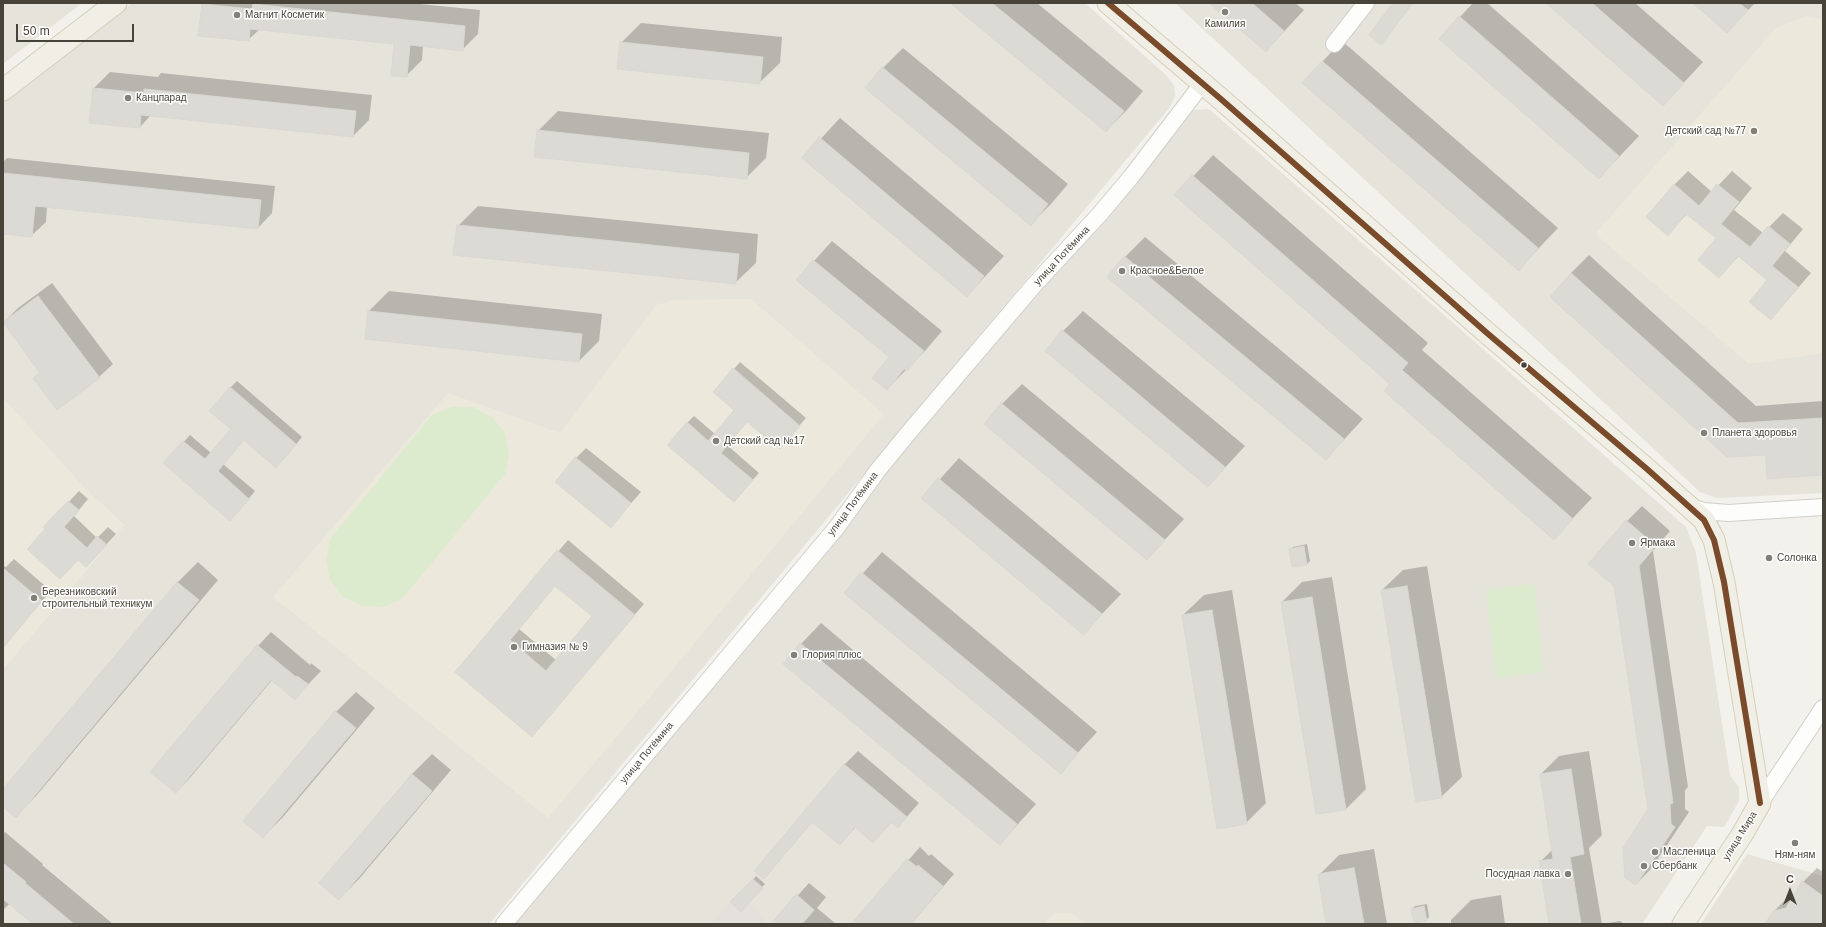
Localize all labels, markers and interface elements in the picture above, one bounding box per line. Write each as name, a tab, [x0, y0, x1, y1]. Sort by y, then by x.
marker: Камилия	[1220, 7, 1230, 17]
place label: Магнит Косметик	[245, 9, 324, 21]
marker: Магнит Косметик	[232, 10, 242, 20]
scale bar	[18, 16, 136, 42]
place label: Камилия	[1205, 18, 1245, 30]
text: 50 m	[23, 24, 50, 38]
place label: Канцпарад	[136, 92, 187, 104]
marker: Канцпарад	[123, 93, 133, 103]
place label: Детский сад №77	[1665, 125, 1746, 137]
marker: Детский сад №77	[1749, 126, 1759, 136]
street label: улица Потёмина	[1032, 224, 1092, 288]
place label: Красное&Белое	[1130, 265, 1204, 277]
marker: Красное&Белое	[1117, 266, 1127, 276]
unlabelled marker	[1519, 360, 1529, 370]
place label: Планета здоровья	[1712, 427, 1797, 439]
marker: Планета здоровья	[1699, 428, 1709, 438]
place label: Детский сад №17	[724, 435, 805, 447]
marker: Детский сад №17	[711, 436, 721, 446]
street label: улица Потёмина	[825, 470, 881, 538]
place label: Ярмака	[1640, 537, 1675, 549]
marker: Ярмака	[1627, 538, 1637, 548]
place label: Солонка	[1777, 552, 1817, 564]
marker: Солонка	[1764, 553, 1774, 563]
place label: Березниковский строительный техникум	[42, 586, 152, 610]
marker: Березниковский строительный техникум	[29, 593, 39, 603]
place label: Гимназия № 9	[522, 641, 588, 653]
marker: Гимназия № 9	[509, 642, 519, 652]
place label: Глория плюс	[802, 649, 861, 661]
marker: Глория плюс	[789, 650, 799, 660]
street label: улица Потёмина	[618, 720, 676, 786]
street label: улица Мира	[1720, 809, 1760, 863]
marker: Ням-ням	[1790, 838, 1800, 848]
place label: Масленица	[1663, 846, 1716, 858]
marker: Масленица	[1650, 847, 1660, 857]
place label: Ням-ням	[1775, 849, 1815, 861]
place label: Сбербанк	[1652, 860, 1697, 872]
marker: Сбербанк	[1639, 861, 1649, 871]
place label: Посудная лавка	[1486, 868, 1560, 880]
marker: Посудная лавка	[1563, 869, 1573, 879]
north arrow	[1770, 871, 1810, 911]
text: С	[1786, 873, 1794, 885]

